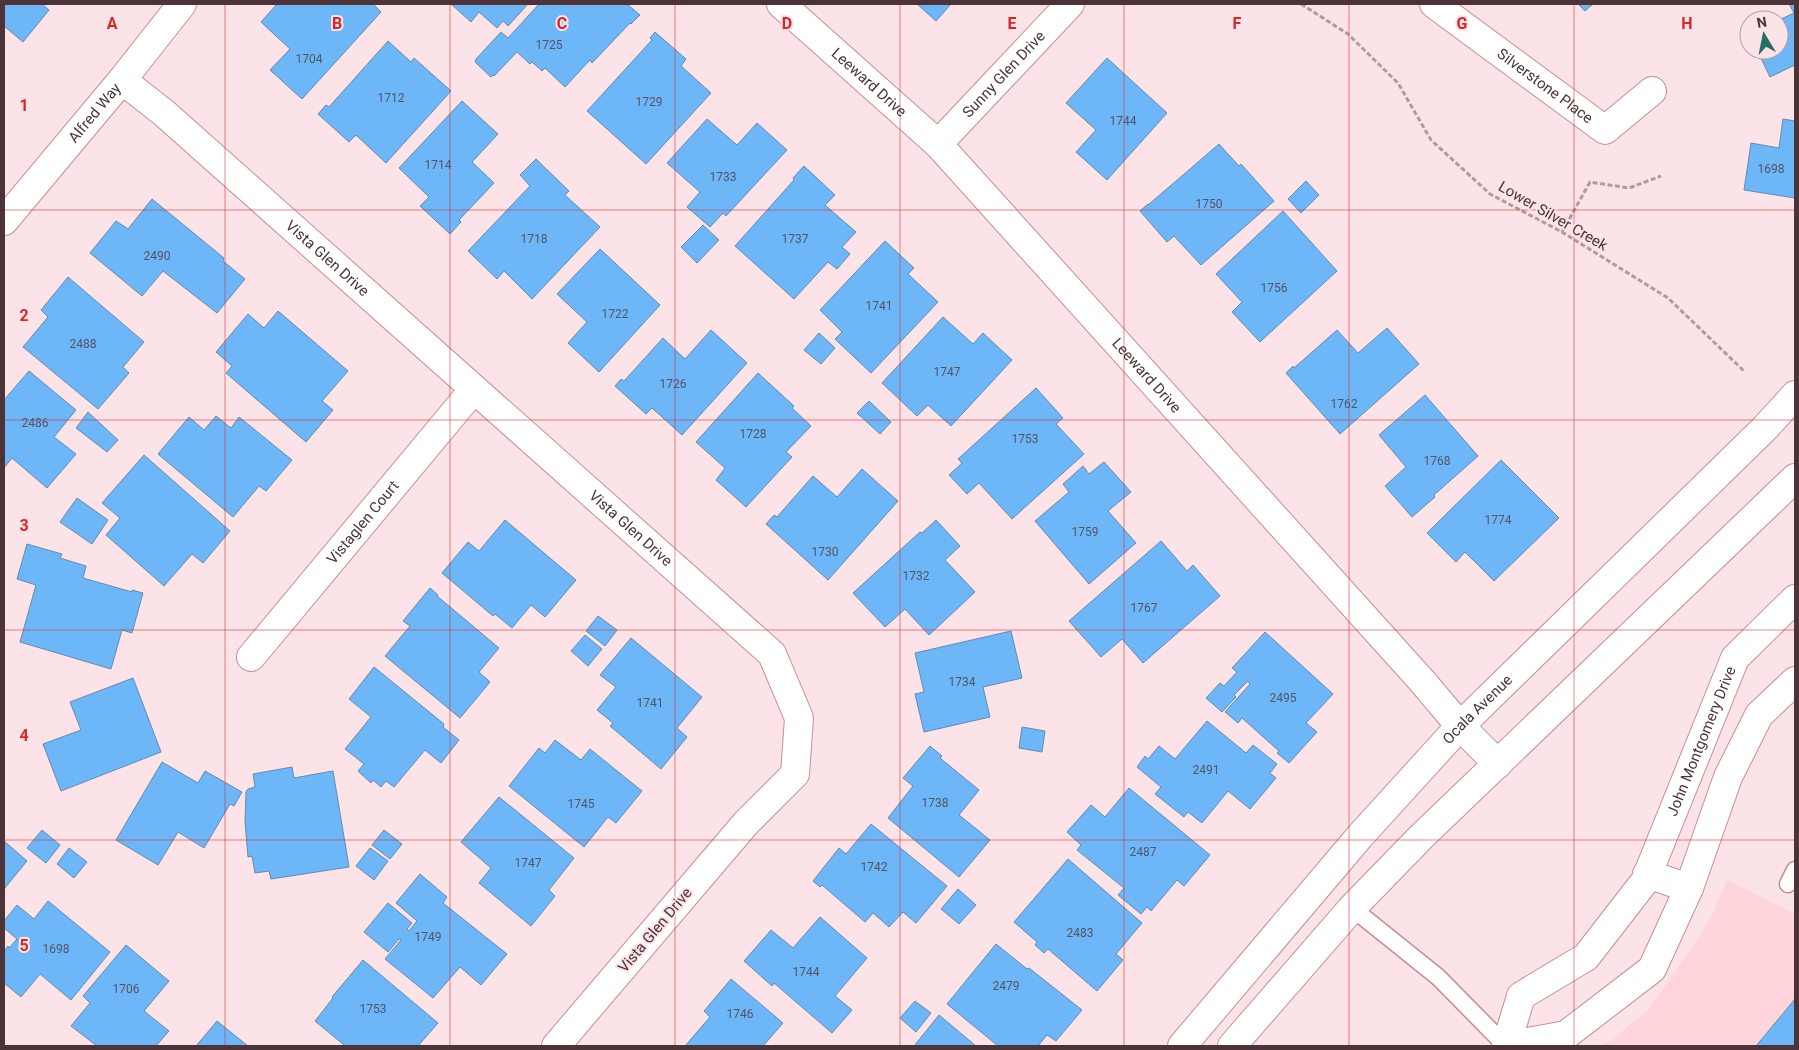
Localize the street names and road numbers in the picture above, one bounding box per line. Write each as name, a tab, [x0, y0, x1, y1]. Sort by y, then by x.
street label: Sunny Glen Drive	[959, 27, 1049, 121]
street label: Leeward Drive	[828, 44, 910, 121]
street label: Silverstone Place	[1494, 45, 1597, 127]
street label: Alfred Way	[64, 79, 125, 146]
street label: Lower Silver Creek	[1495, 177, 1611, 255]
street label: Vista Glen Drive	[282, 217, 373, 300]
street label: Leeward Drive	[1108, 334, 1185, 417]
street label: Vistaglen Court	[323, 477, 403, 568]
street label: Vista Glen Drive	[585, 486, 676, 570]
street label: John Montgomery Drive	[1663, 664, 1740, 819]
street label: Ocala Avenue	[1439, 671, 1516, 748]
street label: Vista Glen Drive	[614, 884, 696, 976]

